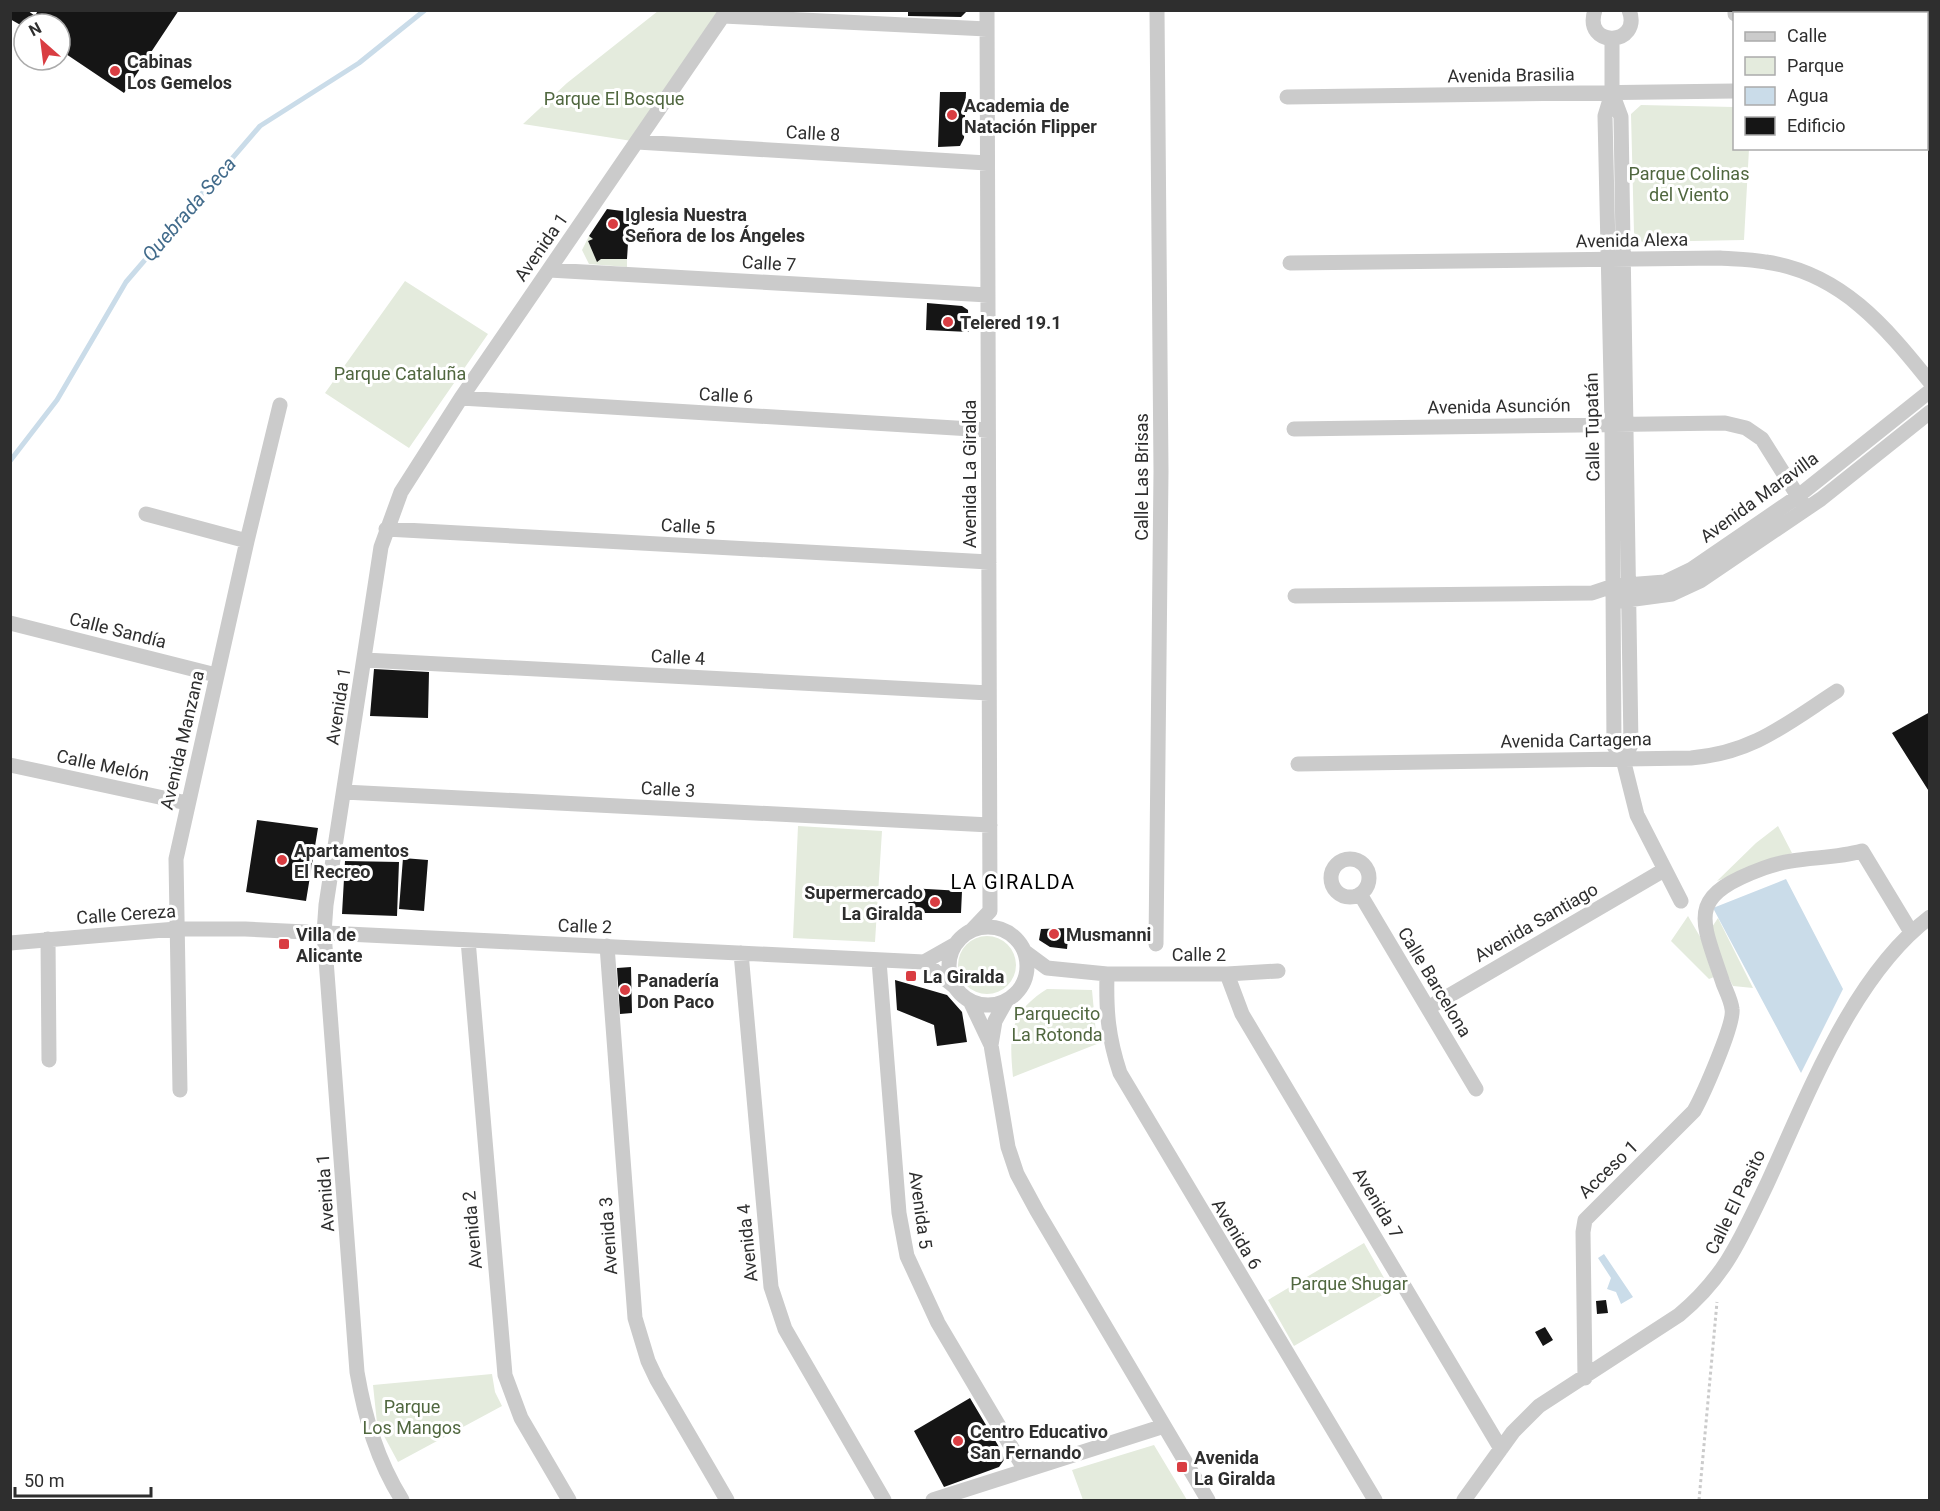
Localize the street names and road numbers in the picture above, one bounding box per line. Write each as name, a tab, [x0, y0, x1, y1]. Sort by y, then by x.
street label: Avenida Brasilia	[1447, 63, 1575, 87]
street label: Calle 8	[785, 121, 841, 145]
street label: Avenida 1	[510, 209, 572, 285]
street label: Avenida Alexa	[1576, 229, 1688, 251]
street label: Calle 7	[741, 251, 797, 275]
street label: Calle Tupatán	[1581, 372, 1603, 482]
street label: Calle 6	[698, 383, 754, 407]
street label: Avenida Asunción	[1427, 394, 1571, 418]
street label: Avenida La Giralda	[959, 400, 980, 548]
street label: Calle Las Brisas	[1131, 413, 1152, 541]
street label: Avenida Maravilla	[1696, 447, 1822, 547]
street label: Calle 5	[660, 514, 716, 538]
street label: Calle Sandía	[67, 608, 169, 652]
street label: Calle 4	[650, 645, 706, 669]
street label: Avenida 1	[322, 666, 354, 746]
street label: Avenida Manzana	[156, 668, 208, 812]
street label: Avenida Cartagena	[1500, 728, 1652, 752]
street label: Calle Melón	[55, 745, 151, 785]
street label: Calle 3	[640, 777, 696, 801]
street label: Avenida Santiago	[1471, 878, 1601, 966]
street label: Calle Cereza	[76, 900, 176, 928]
street label: Calle 2	[557, 915, 613, 937]
street label: Calle Barcelona	[1394, 923, 1476, 1041]
street label: Calle 2	[1172, 944, 1226, 965]
street label: Acceso 1	[1574, 1136, 1642, 1202]
street label: Calle El Pasito	[1701, 1146, 1769, 1258]
street label: Avenida 1	[312, 1153, 338, 1233]
street label: Avenida 7	[1349, 1164, 1407, 1242]
street label: Avenida 5	[905, 1170, 937, 1250]
street label: Avenida 2	[458, 1190, 486, 1270]
street label: Avenida 6	[1208, 1195, 1266, 1273]
street label: Avenida 3	[595, 1196, 621, 1276]
street label: Avenida 4	[732, 1203, 762, 1283]

